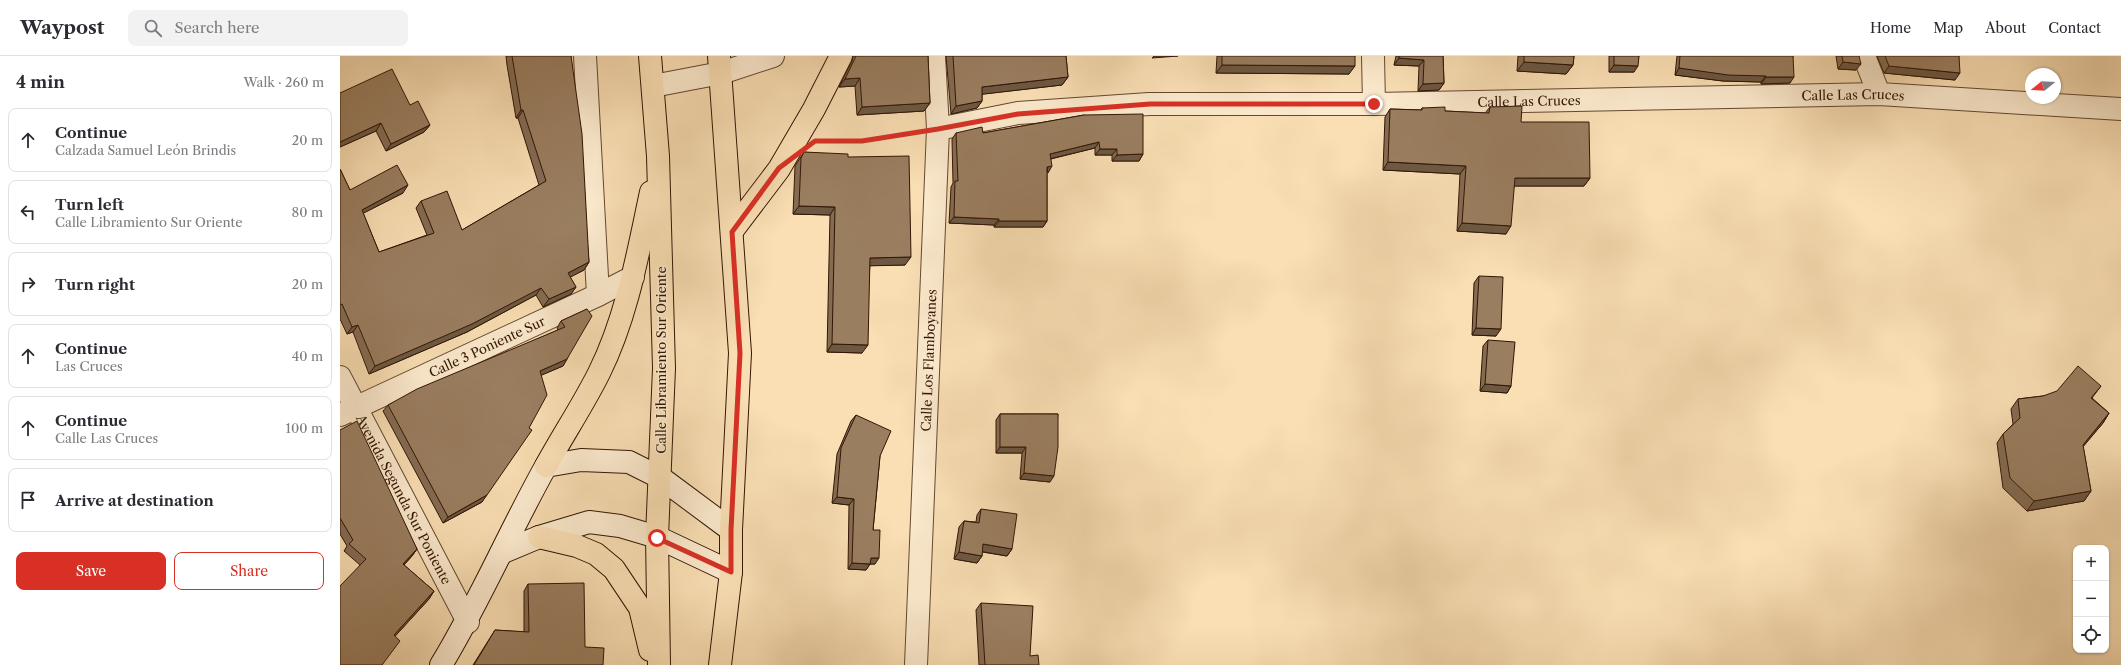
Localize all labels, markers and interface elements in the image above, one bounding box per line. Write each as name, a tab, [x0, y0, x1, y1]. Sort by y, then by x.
search box	[128, 10, 408, 46]
text: Waypost	[20, 16, 104, 39]
icon: search	[142, 17, 164, 39]
text: Search here	[174, 18, 259, 37]
text: Home	[1870, 19, 1911, 37]
text: Map	[1933, 19, 1963, 37]
text: About	[1985, 19, 2026, 37]
text: Contact	[2048, 19, 2101, 37]
north arrow	[2025, 68, 2061, 104]
text: 4 min	[16, 72, 65, 92]
text: Walk · 260 m	[243, 74, 324, 90]
street label: Calle Las Cruces	[1801, 86, 1905, 104]
street label: Calle Las Cruces	[1477, 92, 1581, 110]
route end	[1365, 95, 1383, 113]
text: Continue	[55, 123, 127, 142]
icon: ahead	[17, 129, 39, 151]
text: 20 m	[292, 132, 323, 148]
text: Calzada Samuel León Brindis	[55, 142, 236, 158]
text: Turn left	[55, 195, 124, 214]
icon: left	[17, 201, 39, 223]
text: 80 m	[291, 204, 323, 220]
text: Calle Libramiento Sur Oriente	[55, 214, 242, 230]
street label: Calle Libramiento Sur Oriente	[653, 266, 669, 454]
icon: right	[17, 273, 39, 295]
text: Turn right	[55, 275, 135, 294]
text: 20 m	[292, 276, 323, 292]
street label: Calle Los Flamboyanes	[918, 288, 939, 432]
street label: Calle 3 Poniente Sur	[426, 313, 548, 381]
text: Continue	[55, 339, 127, 358]
icon: ahead	[17, 345, 39, 367]
text: 40 m	[292, 348, 323, 364]
text: Las Cruces	[55, 358, 123, 374]
text: Continue	[55, 411, 127, 430]
street label: Avenida Segunda Sur Poniente	[353, 411, 455, 587]
icon: ahead	[17, 417, 39, 439]
text: 100 m	[285, 420, 323, 436]
text: Calle Las Cruces	[55, 430, 158, 446]
icon: arrive	[17, 489, 39, 511]
text: Arrive at destination	[55, 491, 214, 510]
route start	[648, 529, 666, 547]
map controls	[2073, 545, 2109, 653]
button: +	[2073, 545, 2109, 581]
button: Save	[16, 552, 166, 590]
button: Share	[174, 552, 324, 590]
button: −	[2073, 581, 2109, 617]
button: locate	[2073, 617, 2109, 653]

